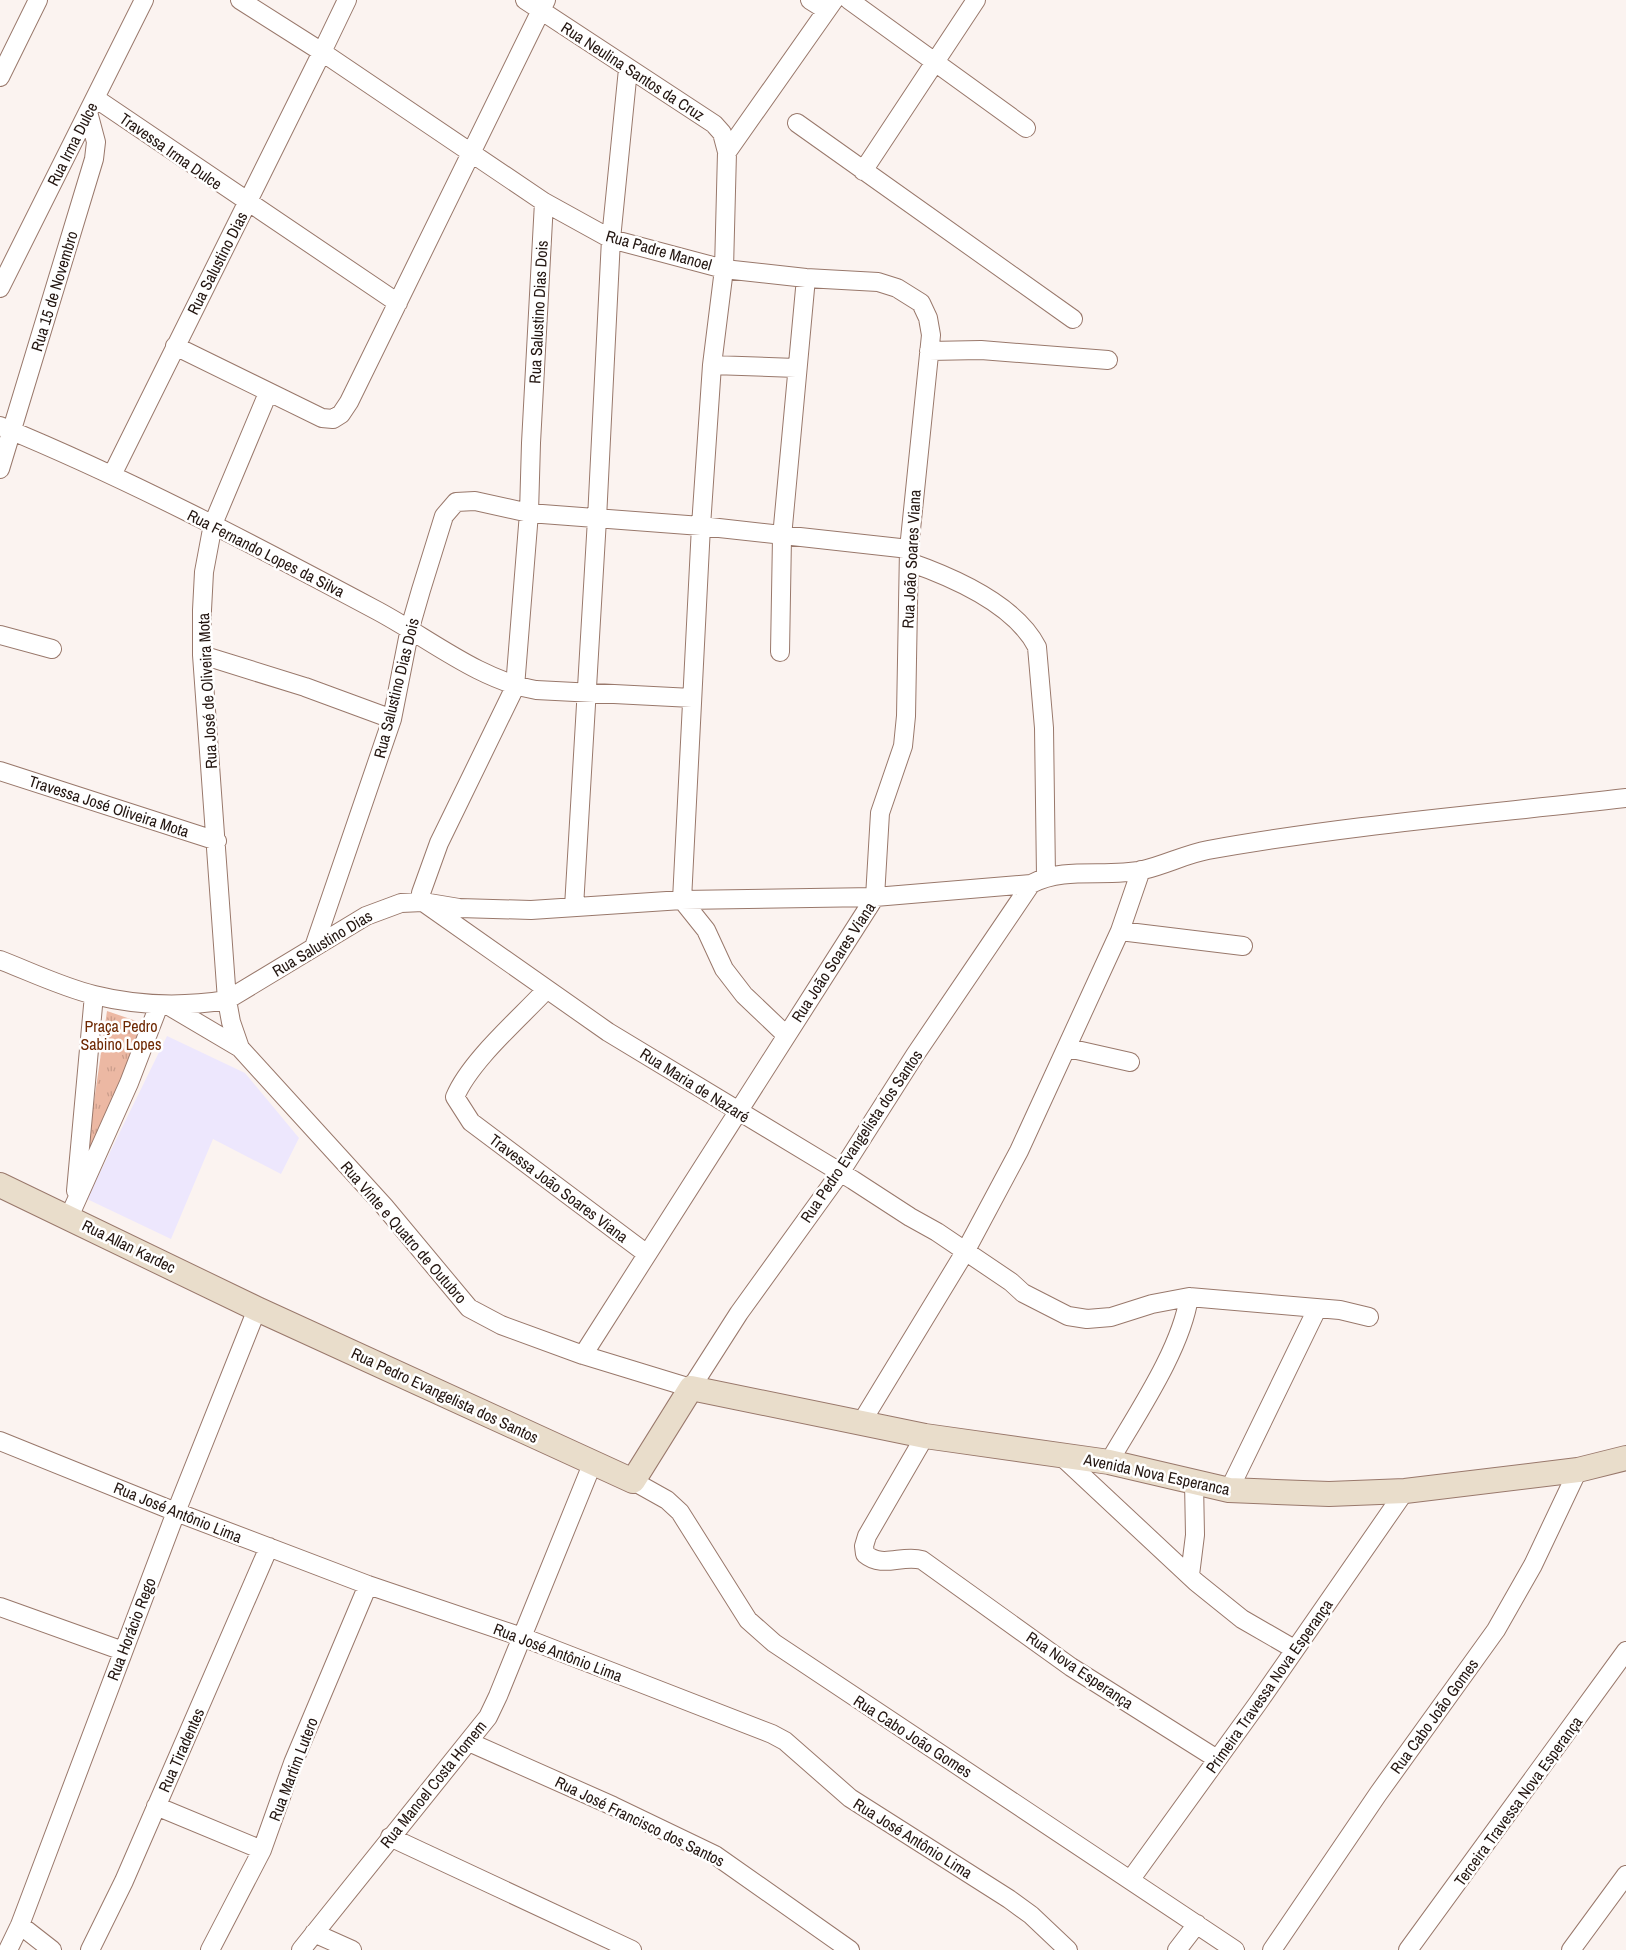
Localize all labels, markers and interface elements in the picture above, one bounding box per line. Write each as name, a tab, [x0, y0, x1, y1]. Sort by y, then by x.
street label: Rua Neulina Santos da Cruz	[557, 16, 709, 126]
street label: Rua Irma Dulce	[42, 98, 102, 190]
street label: Travessa Irma Dulce	[115, 107, 227, 195]
street label: Rua Salustino Dias	[182, 208, 252, 318]
street label: Rua Padre Manoel	[603, 224, 715, 276]
street label: Rua 15 de Novembro	[25, 228, 83, 354]
street label: Rua Salustino Dias Dois	[523, 240, 553, 384]
street label: Rua João Soares Viana	[896, 488, 926, 629]
street label: Rua Fernando Lopes da Silva	[184, 504, 349, 603]
street label: Rua José de Oliveira Mota	[192, 612, 222, 770]
street label: Rua Salustino Dias Dois	[368, 616, 424, 760]
street label: Travessa José Oliveira Mota	[26, 770, 193, 843]
street label: Rua João Soares Viana	[786, 897, 880, 1026]
street label: Rua Salustino Dias	[268, 904, 376, 982]
park label: Praça Pedro Sabino Lopes	[81, 1015, 161, 1055]
street label: Rua Maria de Nazaré	[636, 1042, 754, 1128]
street label: Rua Pedro Evangelista dos Santos	[795, 1045, 927, 1227]
street label: Travessa João Soares Viana	[485, 1129, 633, 1248]
street label: Rua Vinte e Quatro de Outubro	[336, 1156, 472, 1308]
street label: Rua Allan Kardec	[79, 1214, 180, 1278]
street label: Rua Pedro Evangelista dos Santos	[348, 1342, 542, 1448]
street label: Avenida Nova Esperanca	[1081, 1448, 1233, 1500]
street label: Rua José Antônio Lima	[111, 1476, 246, 1548]
street label: Rua Horácio Rego	[101, 1574, 161, 1684]
street label: Primeira Travessa Nova Esperança	[1200, 1594, 1338, 1777]
street label: Rua José Antônio Lima	[490, 1617, 626, 1687]
street label: Rua Nova Esperança	[1022, 1626, 1138, 1714]
street label: Rua Cabo João Gomes	[1385, 1654, 1483, 1778]
street label: Rua Cabo João Gomes	[850, 1689, 976, 1783]
street label: Rua Tiradentes	[153, 1704, 209, 1796]
street label: Terceira Travessa Nova Esperança	[1449, 1711, 1588, 1890]
street label: Rua Martim Lutero	[263, 1714, 323, 1824]
street label: Rua Manoel Costa Homem	[375, 1716, 491, 1852]
street label: Rua José Francisco dos Santos	[552, 1770, 728, 1872]
street label: Rua José Antônio Lima	[849, 1793, 977, 1884]

